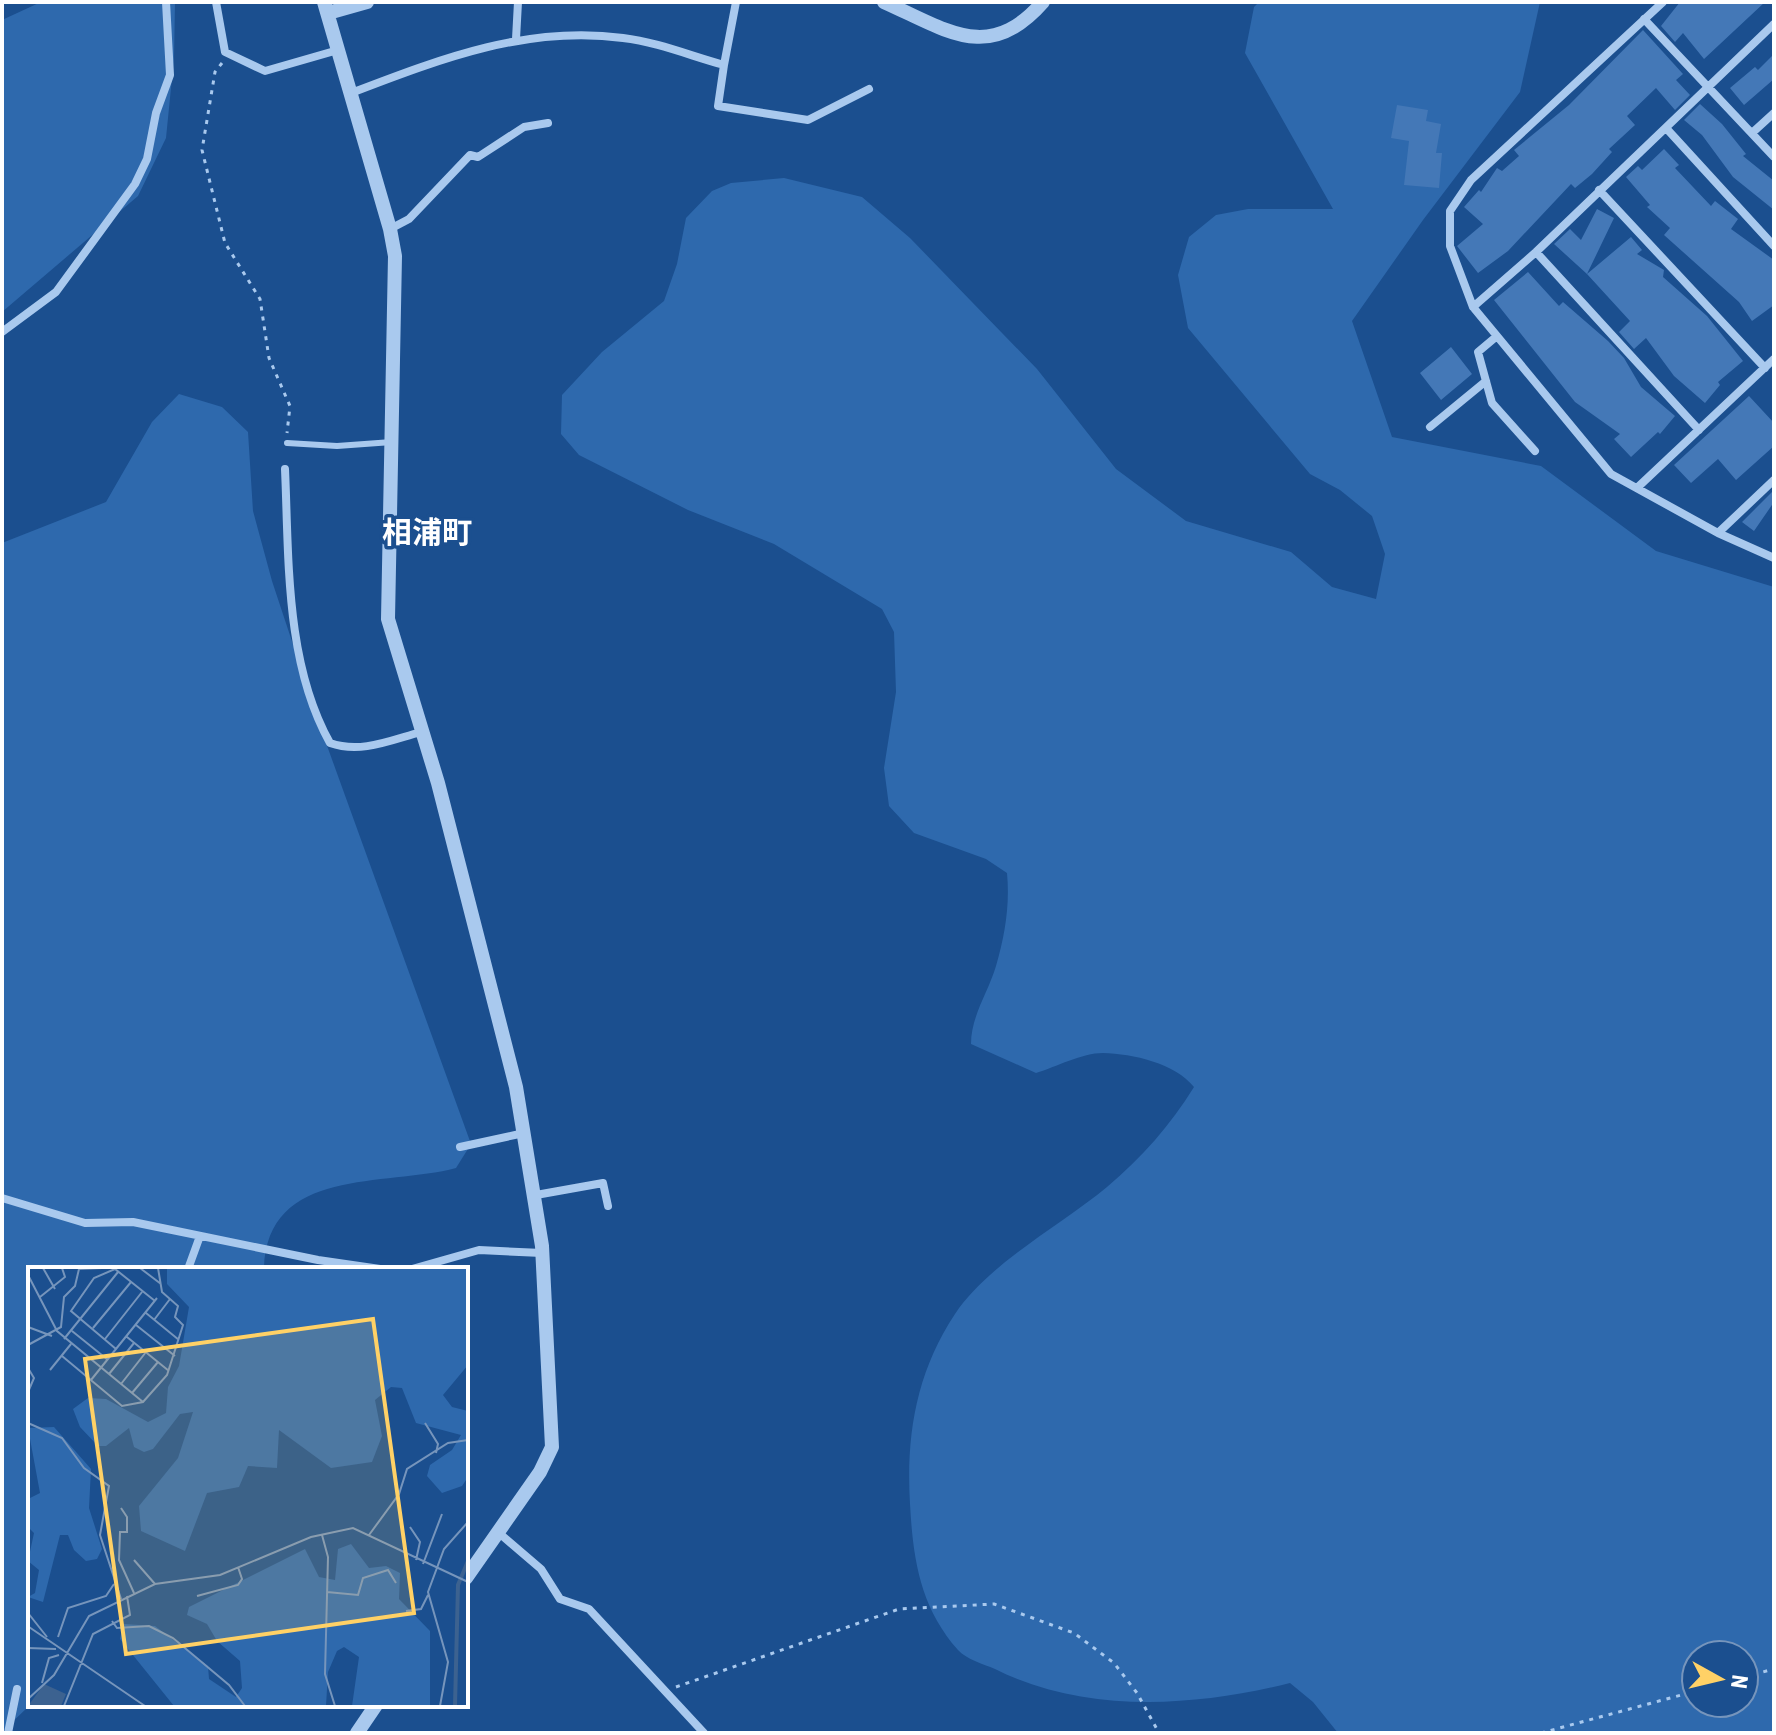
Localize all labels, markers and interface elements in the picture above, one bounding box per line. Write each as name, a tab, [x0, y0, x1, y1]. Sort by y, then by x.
district label: 相浦町	[382, 515, 472, 550]
inset map	[28, 1267, 468, 1707]
north arrow	[1680, 1639, 1760, 1719]
text: N	[1726, 1673, 1753, 1690]

